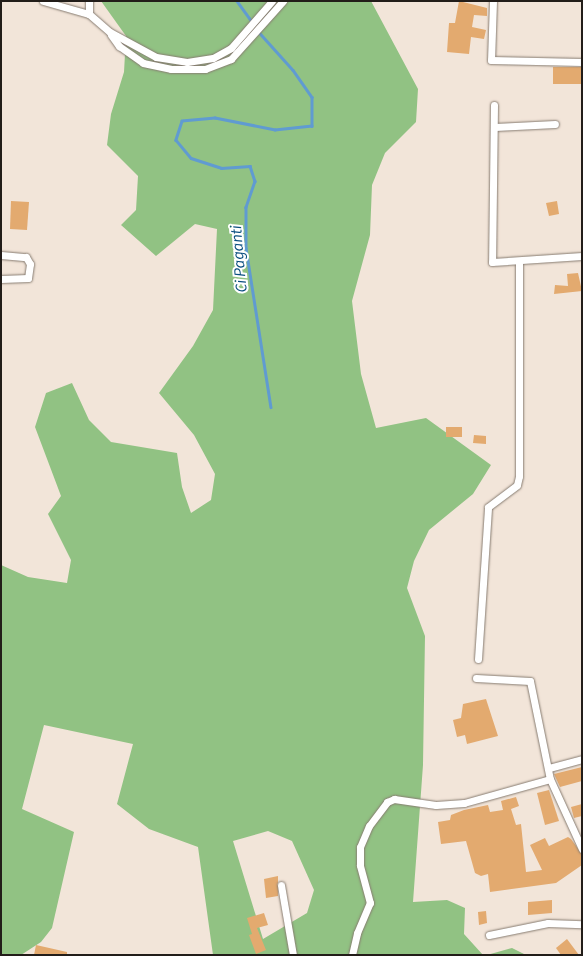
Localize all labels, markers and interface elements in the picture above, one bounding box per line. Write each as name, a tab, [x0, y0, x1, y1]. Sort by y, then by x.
water label: Ci Paganti	[227, 225, 251, 293]

